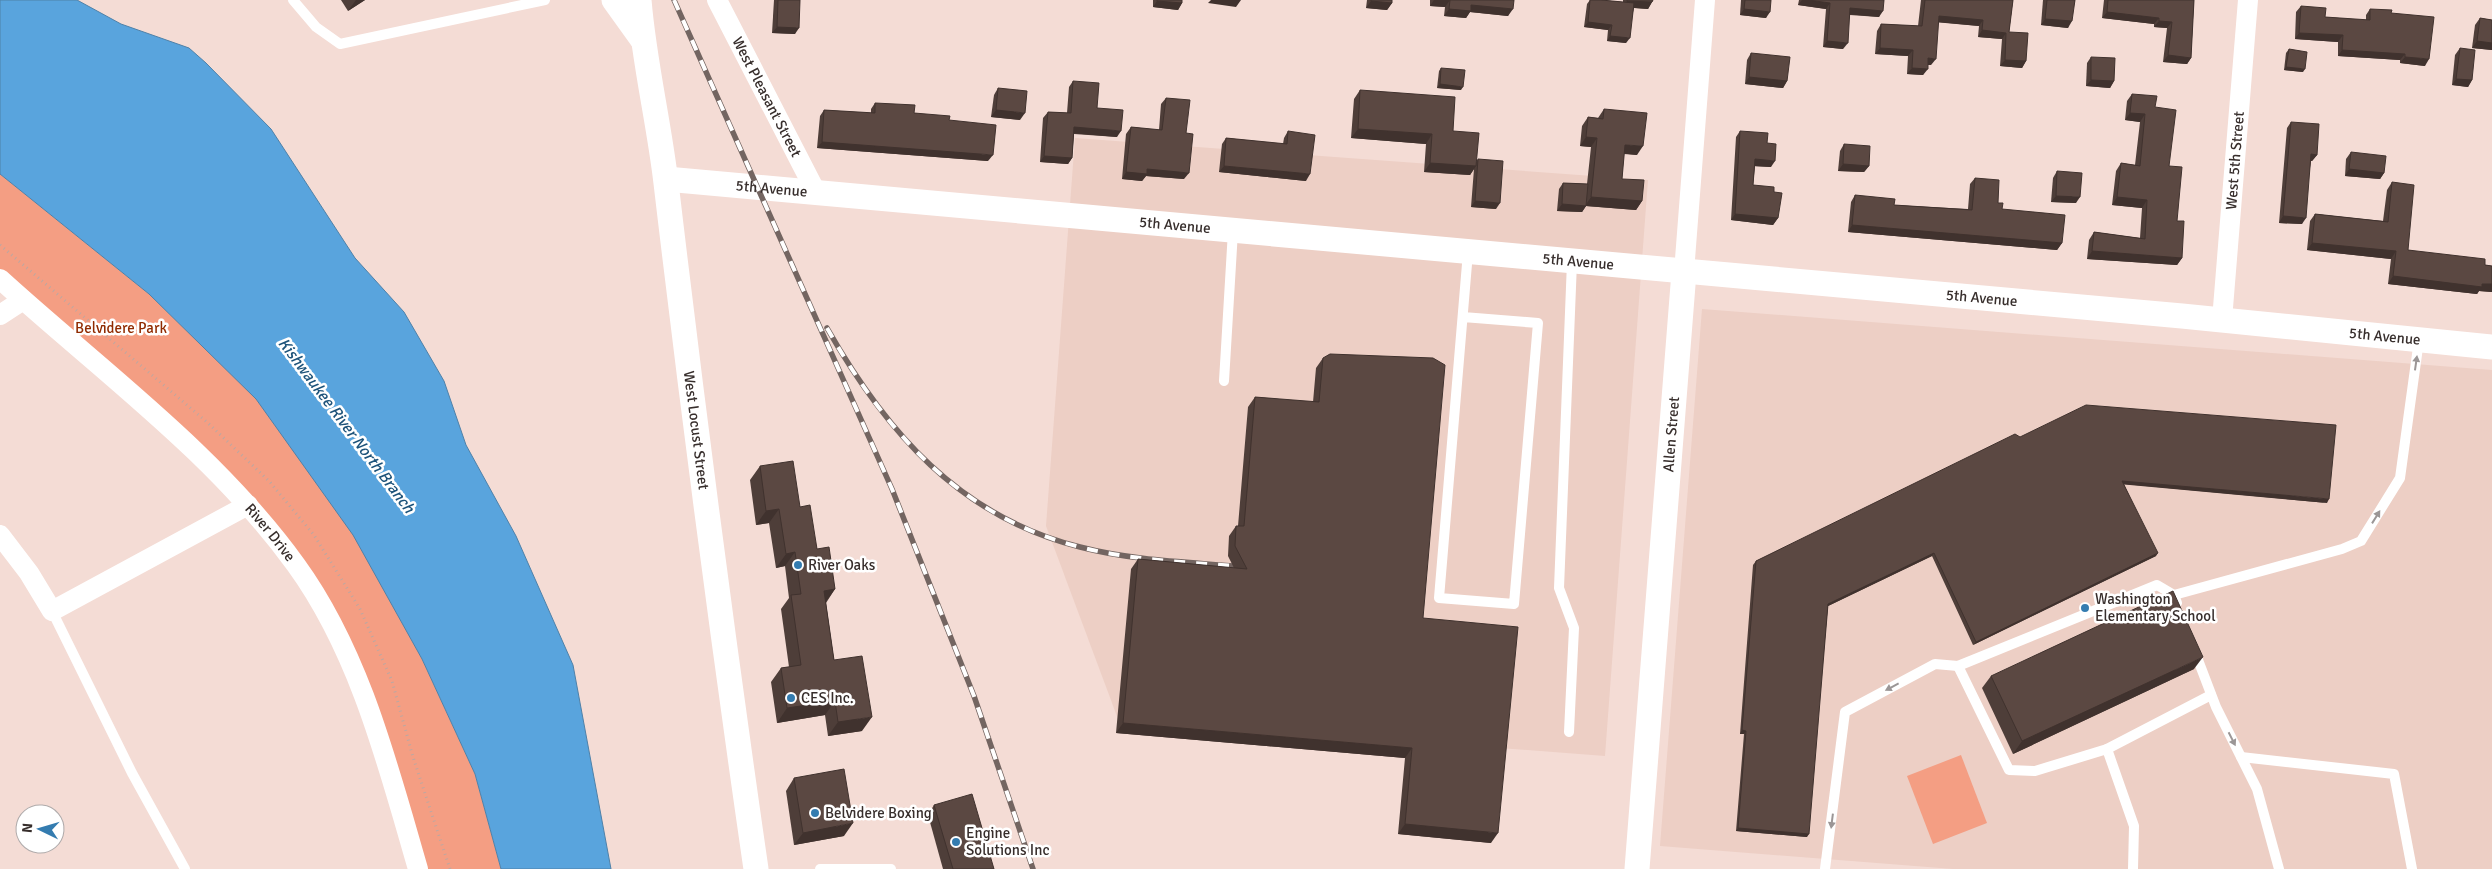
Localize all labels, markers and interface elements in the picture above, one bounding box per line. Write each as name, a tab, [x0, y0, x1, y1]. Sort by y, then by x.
street label: West Pleasant Street	[729, 34, 805, 160]
street label: West 5th Street	[2222, 111, 2248, 210]
street label: 5th Avenue	[735, 176, 808, 201]
street label: 5th Avenue	[1138, 213, 1211, 237]
street label: 5th Avenue	[1542, 249, 1615, 274]
street label: 5th Avenue	[1945, 286, 2018, 310]
park label: Belvidere Park	[75, 319, 167, 337]
street label: 5th Avenue	[2348, 324, 2421, 349]
water label: Kishwaukee River North Branch	[274, 334, 420, 518]
one-way arrow	[2412, 354, 2420, 370]
street label: West Locust Street	[680, 370, 713, 491]
street label: Allen Street	[1659, 396, 1683, 473]
street label: River Drive	[241, 500, 299, 565]
one-way arrow	[2371, 510, 2381, 524]
place label: River Oaks	[808, 556, 876, 574]
marker: River Oaks	[792, 559, 804, 571]
place label: Washington Elementary School	[2095, 590, 2216, 625]
marker: Washington Elementary School	[2079, 602, 2091, 614]
one-way arrow	[1885, 683, 1900, 691]
place label: CES Inc.	[801, 689, 854, 707]
marker: CES Inc.	[785, 692, 797, 704]
one-way arrow	[2228, 732, 2236, 746]
north arrow	[15, 804, 65, 854]
place label: Belvidere Boxing	[825, 804, 932, 822]
marker: Belvidere Boxing	[809, 807, 821, 819]
one-way arrow	[1828, 813, 1836, 829]
text: N	[19, 822, 36, 834]
place label: Engine Solutions Inc	[966, 824, 1050, 859]
marker: Engine Solutions Inc	[950, 836, 962, 848]

